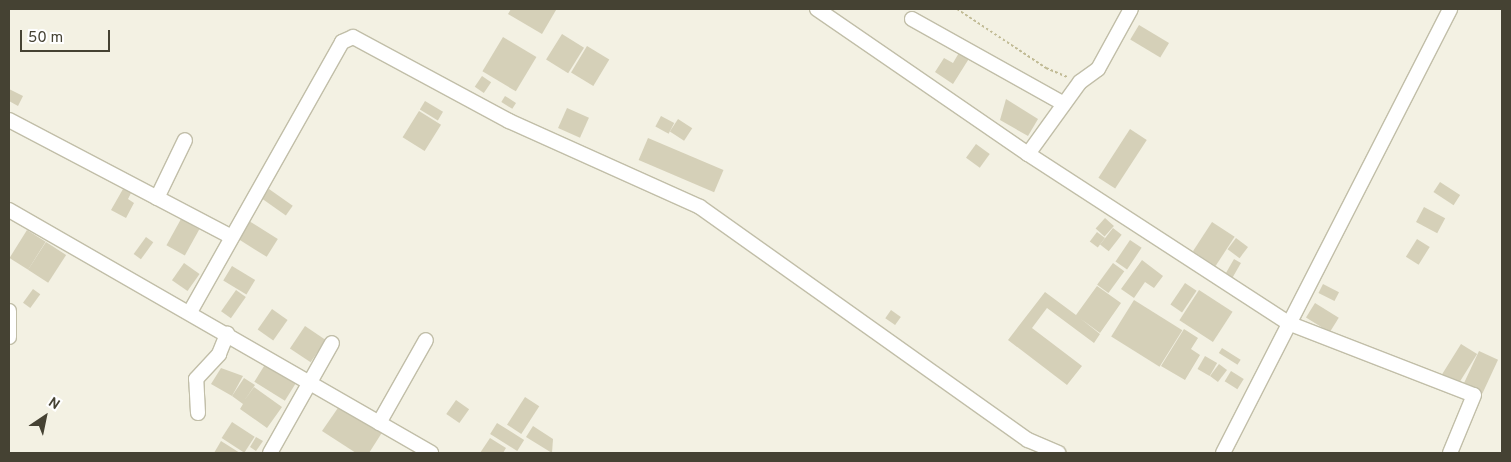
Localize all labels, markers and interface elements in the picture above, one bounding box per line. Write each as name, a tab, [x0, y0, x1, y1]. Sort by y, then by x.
scale bar	[22, 20, 112, 52]
text: 50 m	[28, 29, 63, 48]
north arrow	[20, 392, 70, 442]
text: N	[45, 394, 63, 414]

